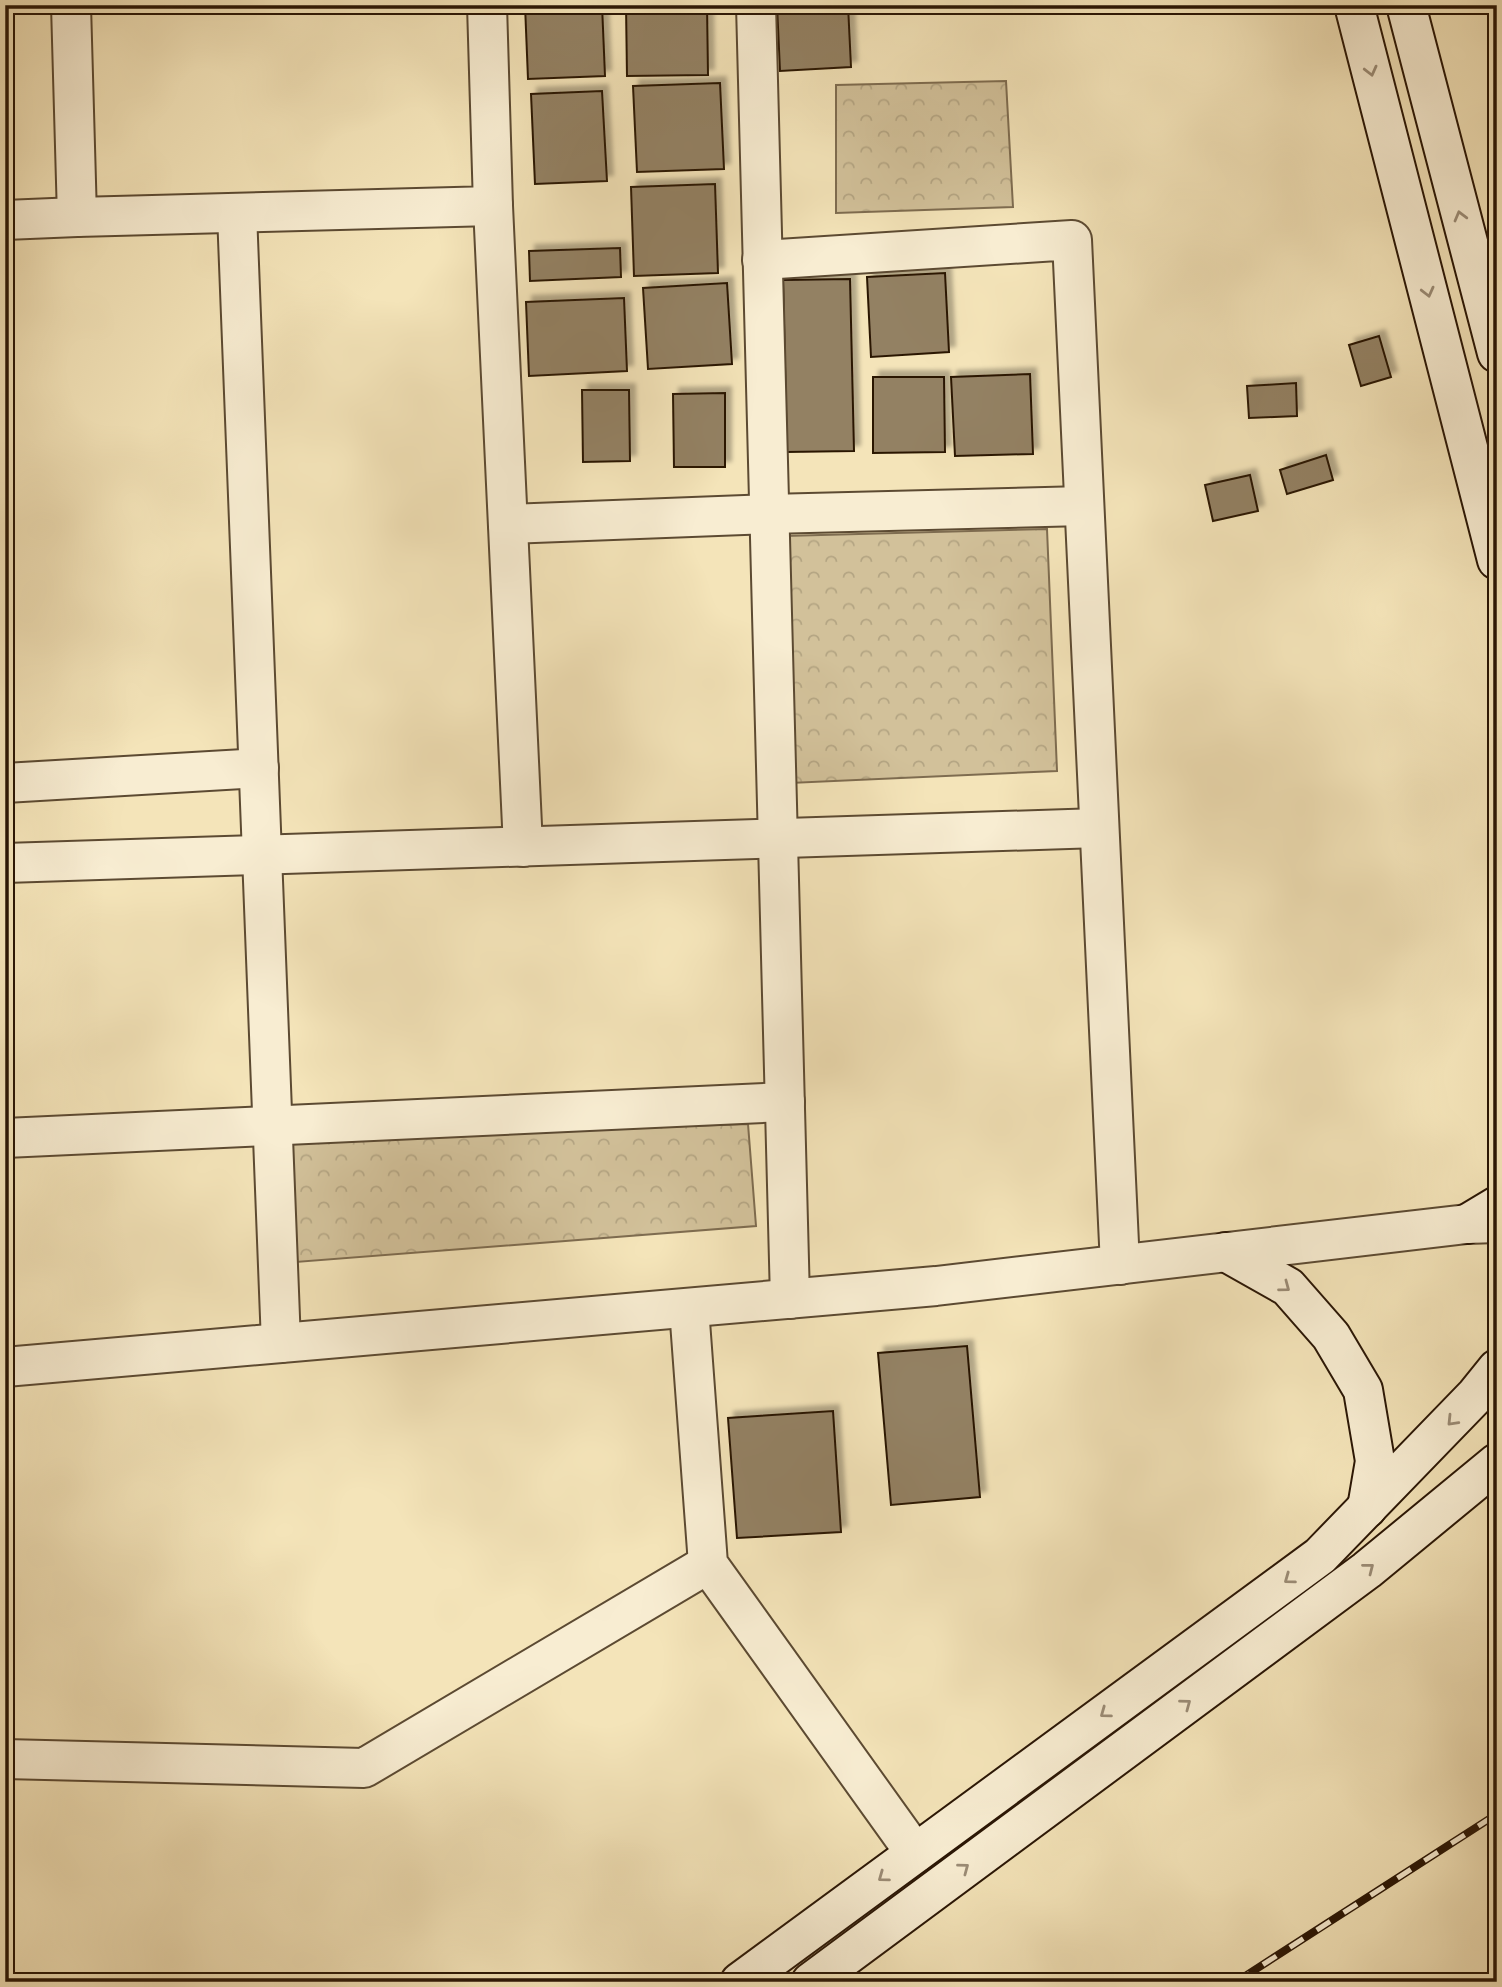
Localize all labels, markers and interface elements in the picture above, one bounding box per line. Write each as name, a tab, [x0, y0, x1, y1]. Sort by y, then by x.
one-way arrow	[1363, 65, 1377, 77]
one-way arrow	[1454, 210, 1468, 222]
one-way arrow	[1420, 286, 1434, 298]
one-way arrow	[1277, 1278, 1289, 1291]
one-way arrow	[1447, 1412, 1460, 1425]
one-way arrow	[1361, 1564, 1374, 1577]
one-way arrow	[1284, 1570, 1297, 1583]
one-way arrow	[1178, 1699, 1191, 1712]
one-way arrow	[1101, 1705, 1113, 1718]
one-way arrow	[956, 1864, 969, 1877]
one-way arrow	[878, 1869, 890, 1881]

